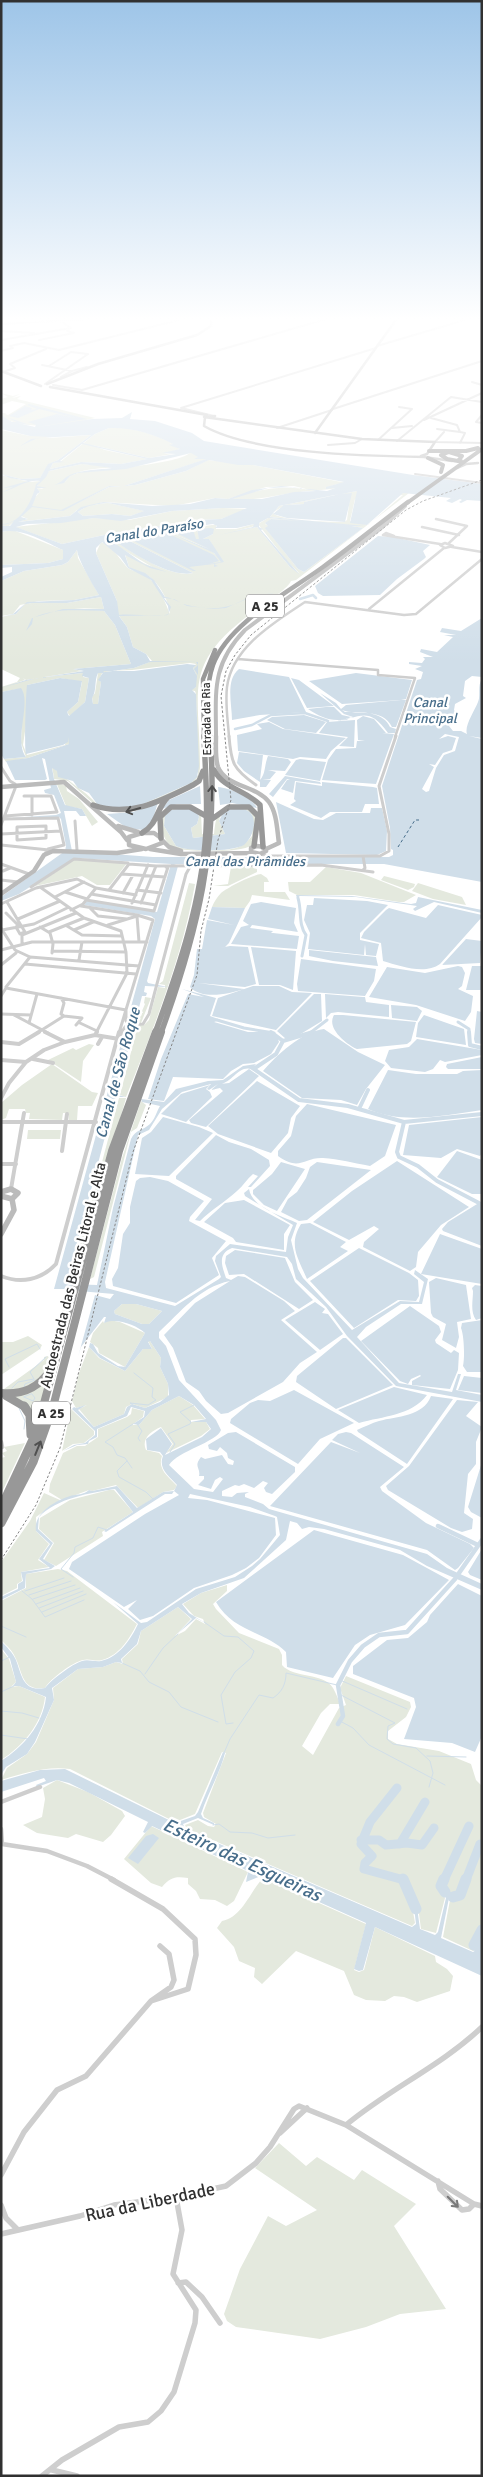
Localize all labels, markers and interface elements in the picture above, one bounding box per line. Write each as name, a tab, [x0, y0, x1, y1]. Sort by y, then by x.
water label: Canal do Paraíso	[104, 515, 205, 547]
road number: A 25	[246, 594, 284, 618]
street label: Estrada da Ria	[199, 682, 215, 756]
water label: Canal Principal	[403, 694, 458, 727]
one-way arrow	[207, 785, 217, 801]
one-way arrow	[125, 805, 141, 815]
water label: Canal das Pirâmides	[185, 853, 307, 870]
water label: Canal de São Roque	[91, 1005, 145, 1141]
street label: Autoestrada das Beiras Litoral e Alta	[36, 1160, 110, 1390]
road number: A 25	[32, 1402, 70, 1425]
one-way arrow	[34, 1441, 44, 1456]
water label: Esteiro das Esgueiras	[159, 1813, 327, 1908]
street label: Rua da Liberdade	[83, 2178, 217, 2226]
one-way arrow	[447, 2195, 459, 2208]

